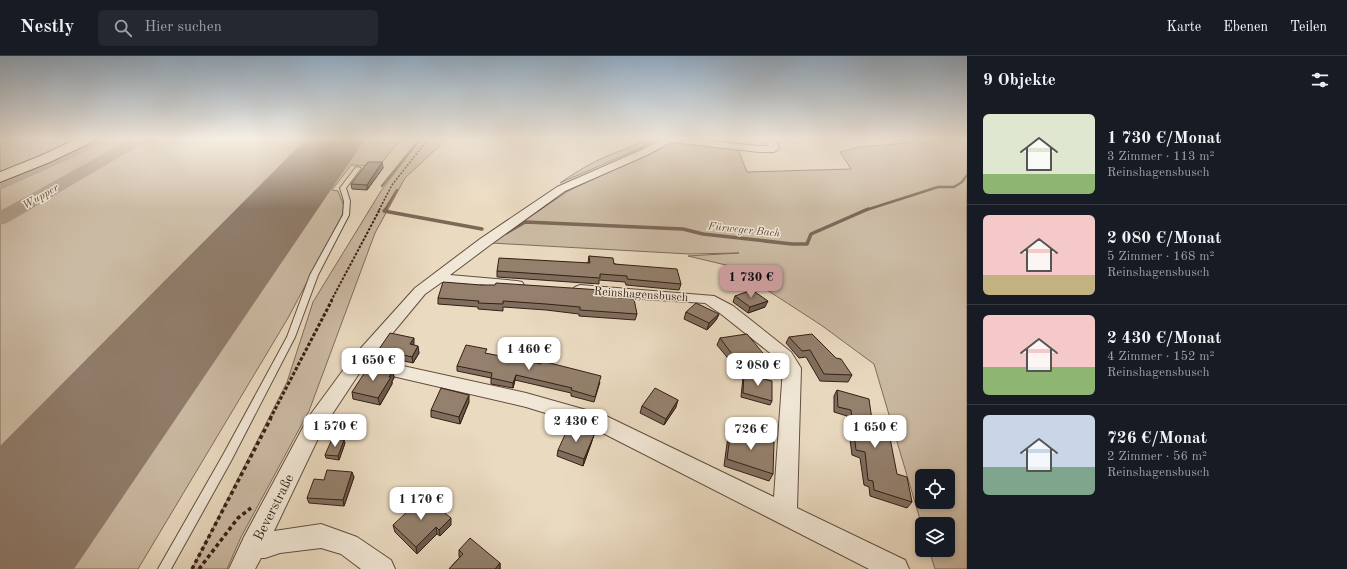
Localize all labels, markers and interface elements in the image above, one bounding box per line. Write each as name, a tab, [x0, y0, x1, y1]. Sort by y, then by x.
search box	[98, 10, 378, 46]
icon: search	[112, 17, 134, 39]
text: Nestly	[20, 18, 74, 37]
text: Hier suchen	[144, 20, 222, 35]
text: Karte	[1167, 20, 1201, 34]
text: Ebenen	[1223, 20, 1268, 34]
text: Teilen	[1290, 20, 1327, 34]
icon: filters	[1309, 69, 1331, 91]
text: 9 Objekte	[983, 72, 1056, 89]
icon: home	[1015, 130, 1063, 178]
text: 1 730 €/Monat	[1107, 130, 1221, 147]
text: 3 Zimmer · 113 m²	[1107, 150, 1215, 163]
text: Reinshagensbusch	[1107, 166, 1210, 179]
water label: Wupper	[21, 183, 61, 212]
water label: Fürweger Bach	[706, 221, 781, 240]
text: 2 080 €/Monat	[1107, 230, 1221, 247]
icon: home	[1015, 231, 1063, 279]
text: 5 Zimmer · 168 m²	[1107, 250, 1215, 263]
pin: 1 730 €	[714, 265, 788, 299]
text: Reinshagensbusch	[1107, 266, 1210, 279]
text: 1 730 €	[729, 271, 773, 284]
street label: Reinshagensbusch	[593, 286, 689, 304]
text: 2 430 €/Monat	[1107, 330, 1221, 347]
icon: home	[1015, 331, 1063, 379]
pin: 1 460 €	[492, 337, 566, 371]
text: 1 460 €	[507, 343, 551, 356]
pin: 1 650 €	[336, 348, 410, 382]
text: 4 Zimmer · 152 m²	[1107, 350, 1215, 363]
pin: 2 080 €	[721, 353, 795, 387]
text: 1 650 €	[351, 354, 395, 367]
text: 2 080 €	[736, 359, 780, 372]
text: Reinshagensbusch	[1107, 366, 1210, 379]
pin: 2 430 €	[539, 409, 613, 443]
pin: 1 570 €	[298, 414, 372, 448]
text: 2 430 €	[554, 415, 598, 428]
pin: 1 650 €	[838, 415, 912, 449]
pin: 726 €	[723, 417, 779, 451]
text: 1 570 €	[313, 420, 357, 433]
text: 1 650 €	[853, 421, 897, 434]
text: 726 €	[734, 423, 768, 436]
text: 726 €/Monat	[1107, 430, 1207, 447]
icon: home	[1015, 431, 1063, 479]
text: 2 Zimmer · 56 m²	[1107, 450, 1207, 463]
text: Reinshagensbusch	[1107, 466, 1210, 479]
map controls	[915, 469, 955, 557]
button: locate	[915, 469, 955, 509]
street label: Beverstraße	[251, 472, 297, 543]
pin: 1 170 €	[384, 487, 458, 521]
text: 1 170 €	[399, 493, 443, 506]
button: layers	[915, 517, 955, 557]

